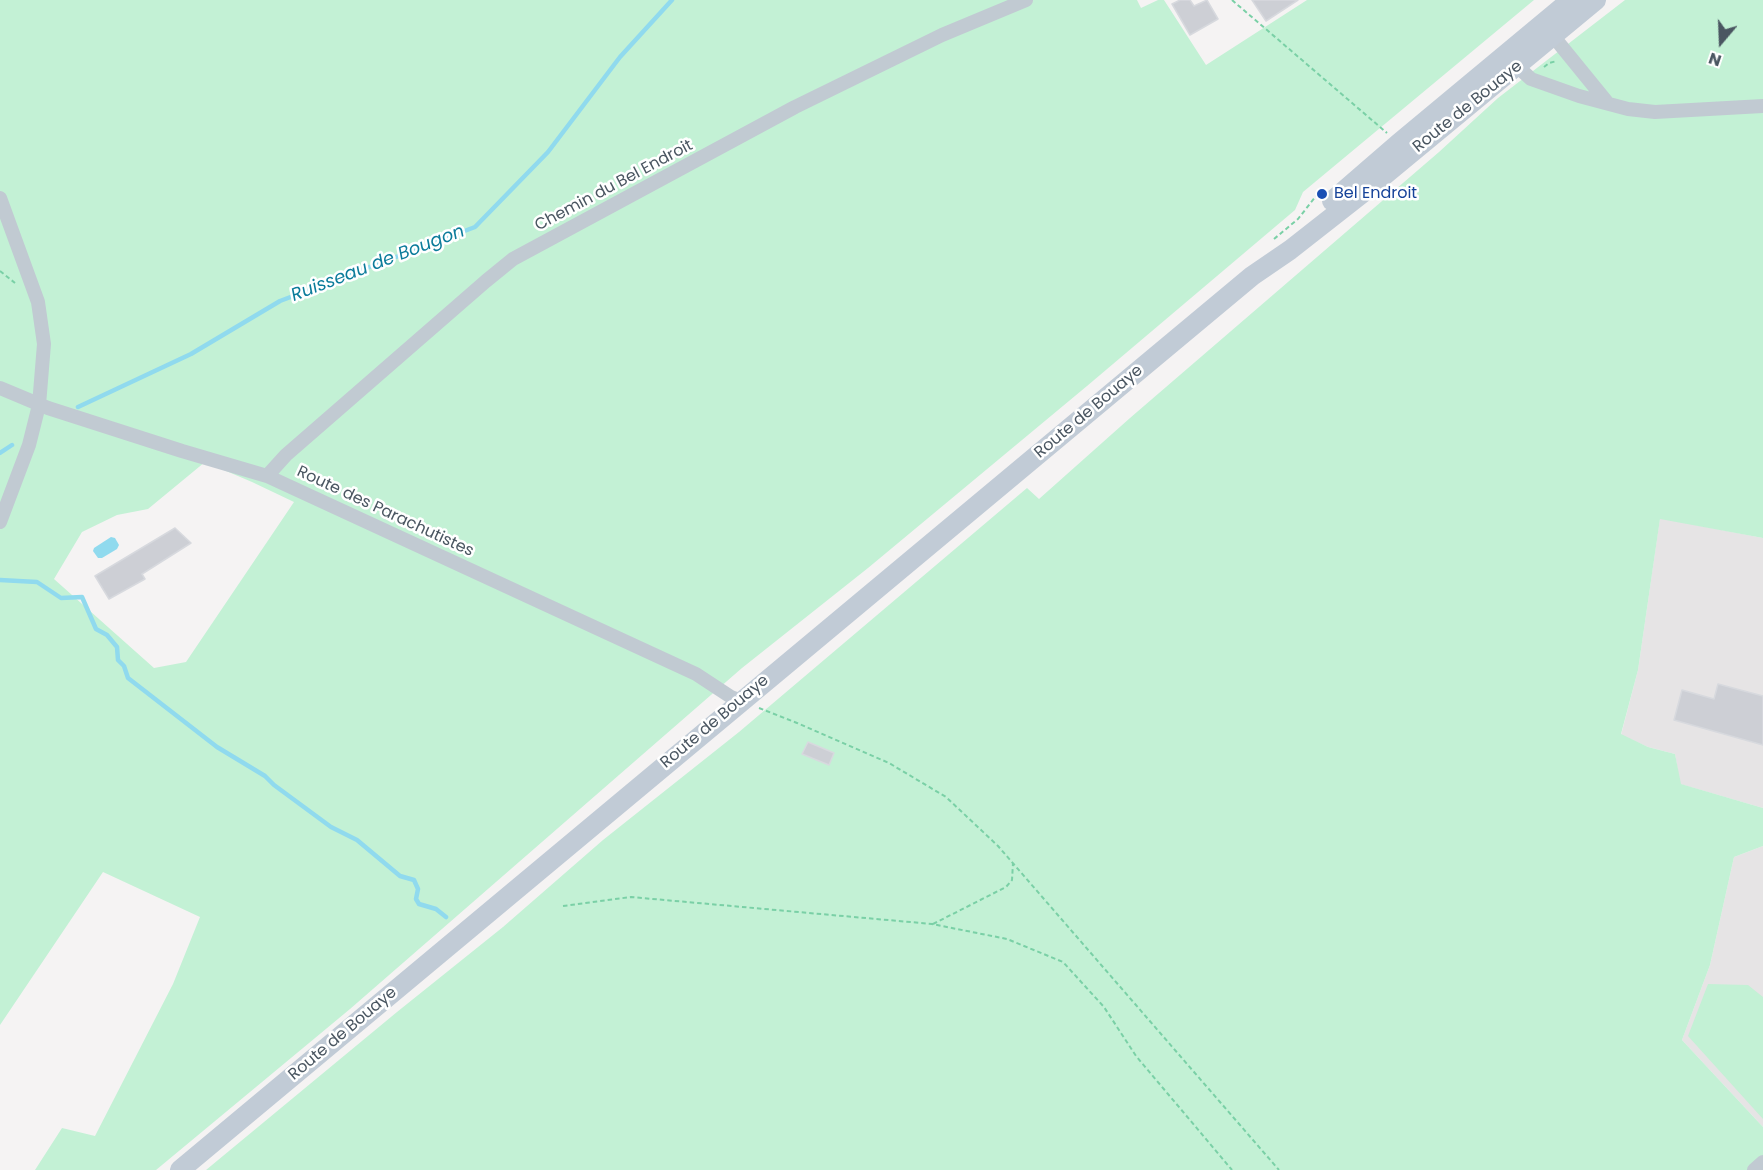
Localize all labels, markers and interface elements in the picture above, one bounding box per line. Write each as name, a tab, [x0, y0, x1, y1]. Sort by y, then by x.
north arrow	[1691, 12, 1751, 72]
text: N	[1706, 47, 1724, 72]
street label: Route de Bouaye	[1409, 57, 1527, 157]
street label: Chemin du Bel Endroit	[532, 136, 696, 236]
place label: Bel Endroit	[1334, 184, 1417, 204]
marker: Bel Endroit	[1315, 187, 1329, 201]
water label: Ruisseau de Bougon	[288, 221, 468, 307]
street label: Route de Bouaye	[1031, 361, 1147, 463]
street label: Route des Parachutistes	[294, 463, 476, 561]
street label: Route de Bouaye	[657, 671, 773, 773]
street label: Route de Bouaye	[285, 983, 401, 1085]

